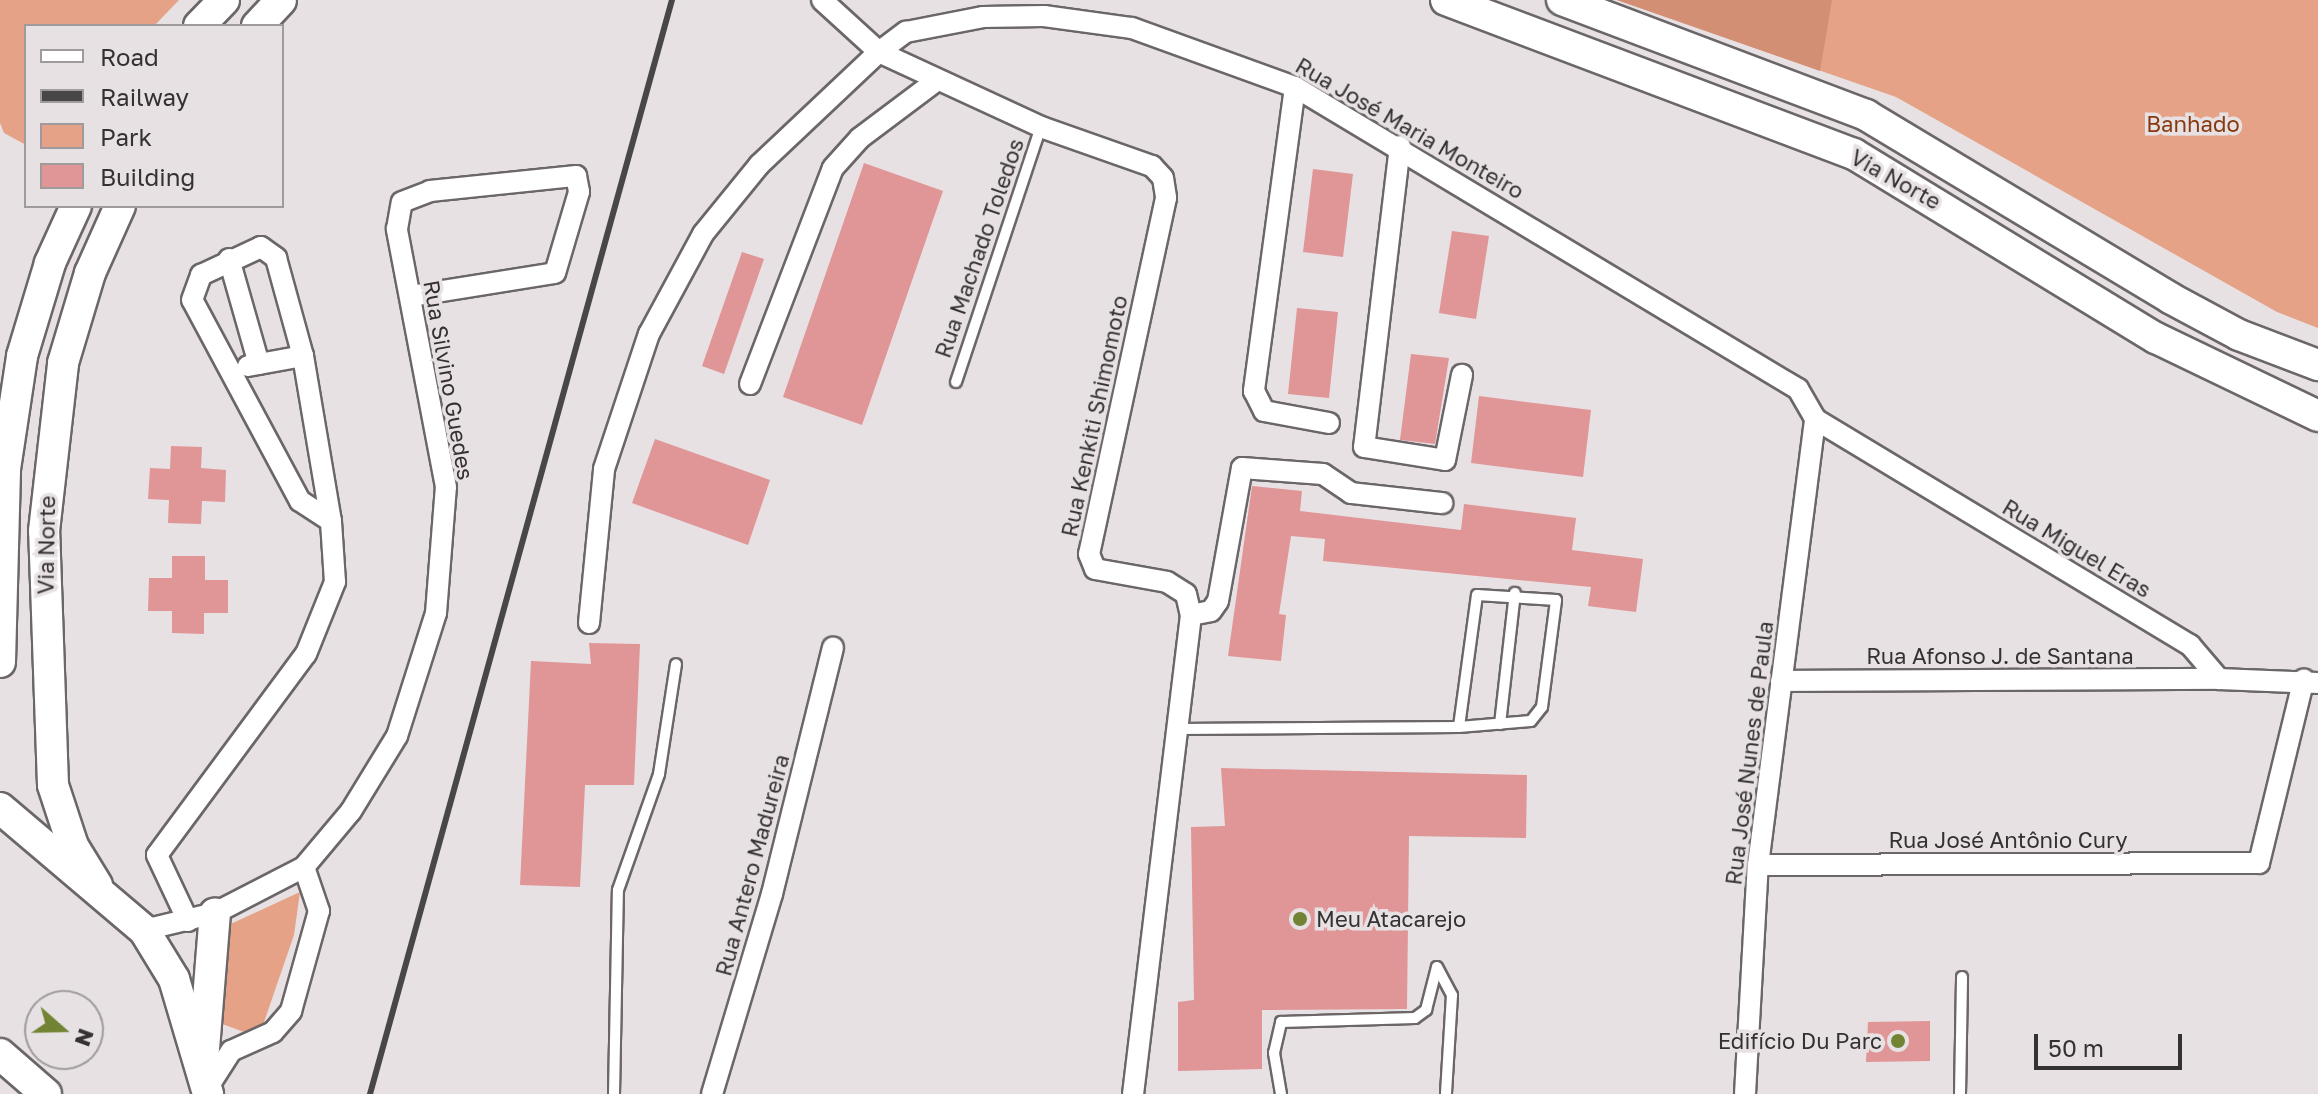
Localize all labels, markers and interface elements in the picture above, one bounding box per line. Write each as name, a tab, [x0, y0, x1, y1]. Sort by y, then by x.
legend	[24, 24, 284, 208]
text: Road	[100, 42, 159, 71]
street label: Rua José Maria Monteiro	[1291, 52, 1529, 204]
text: Railway	[100, 82, 189, 111]
park label: Banhado	[2146, 111, 2240, 137]
text: Park	[100, 122, 152, 151]
street label: Rua Machado Toledos	[929, 135, 1029, 361]
street label: Via Norte	[1846, 143, 1946, 215]
text: Building	[100, 162, 195, 191]
street label: Rua Silvino Guedes	[418, 278, 480, 482]
street label: Rua Kenkiti Shimomoto	[1055, 293, 1133, 539]
street label: Rua Miguel Eras	[1998, 493, 2156, 603]
street label: Via Norte	[32, 495, 60, 595]
street label: Rua José Nunes de Paula	[1720, 620, 1778, 886]
street label: Rua Afonso J. de Santana	[1866, 643, 2134, 669]
street label: Rua Antero Madureira	[710, 751, 794, 979]
street label: Rua José Antônio Cury	[1888, 827, 2128, 853]
place label: Meu Atacarejo	[1316, 906, 1466, 932]
marker: Meu Atacarejo	[1291, 910, 1309, 928]
north arrow	[24, 990, 104, 1070]
scale bar	[2038, 1018, 2186, 1068]
text: N	[70, 1025, 101, 1050]
place label: Edifício Du Parc	[1718, 1028, 1882, 1054]
marker: Edifício Du Parc	[1889, 1032, 1907, 1050]
text: 50 m	[2048, 1033, 2104, 1062]

